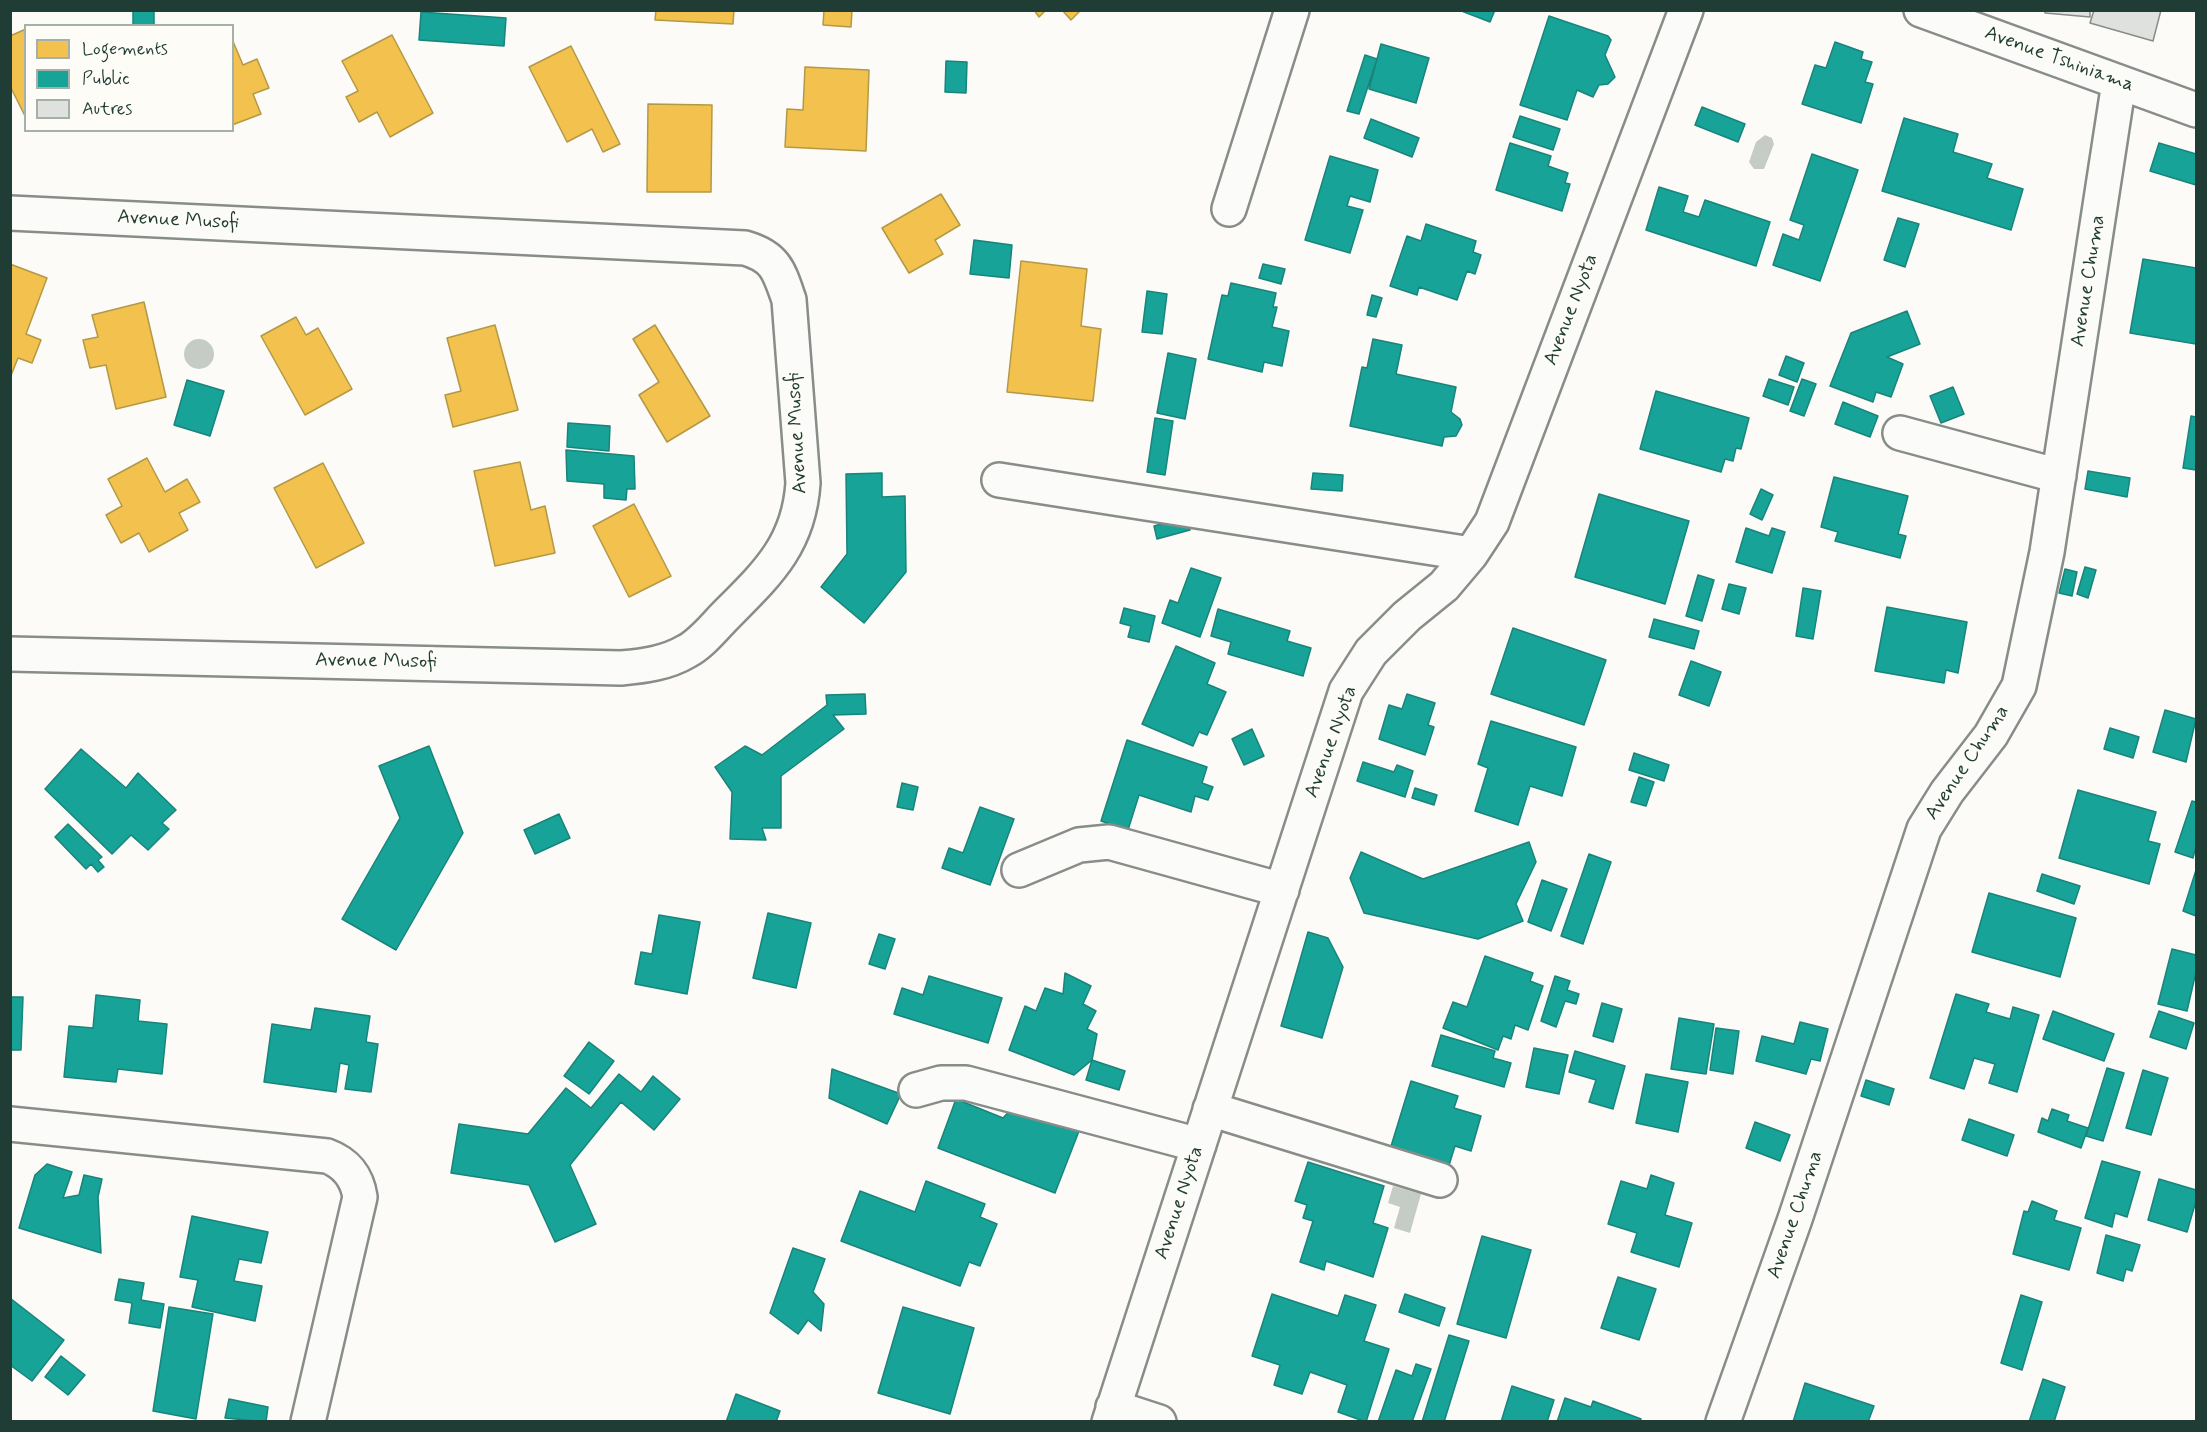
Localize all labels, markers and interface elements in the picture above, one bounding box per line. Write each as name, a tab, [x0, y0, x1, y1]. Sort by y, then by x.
street label: Avenue Tshiniama	[1981, 22, 2137, 98]
legend	[24, 24, 234, 132]
text: Logements	[82, 37, 168, 61]
text: Public	[82, 67, 130, 91]
text: Autres	[82, 97, 132, 121]
street label: Avenue Musofi	[116, 206, 240, 236]
street label: Avenue Chuma	[2067, 213, 2111, 349]
street label: Avenue Nyota	[1540, 251, 1604, 369]
street label: Avenue Musofi	[783, 371, 813, 495]
street label: Avenue Musofi	[315, 649, 437, 675]
street label: Avenue Nyota	[1301, 683, 1363, 801]
street label: Avenue Chuma	[1921, 701, 2015, 825]
street label: Avenue Nyota	[1150, 1143, 1210, 1263]
street label: Avenue Chuma	[1763, 1148, 1829, 1282]

